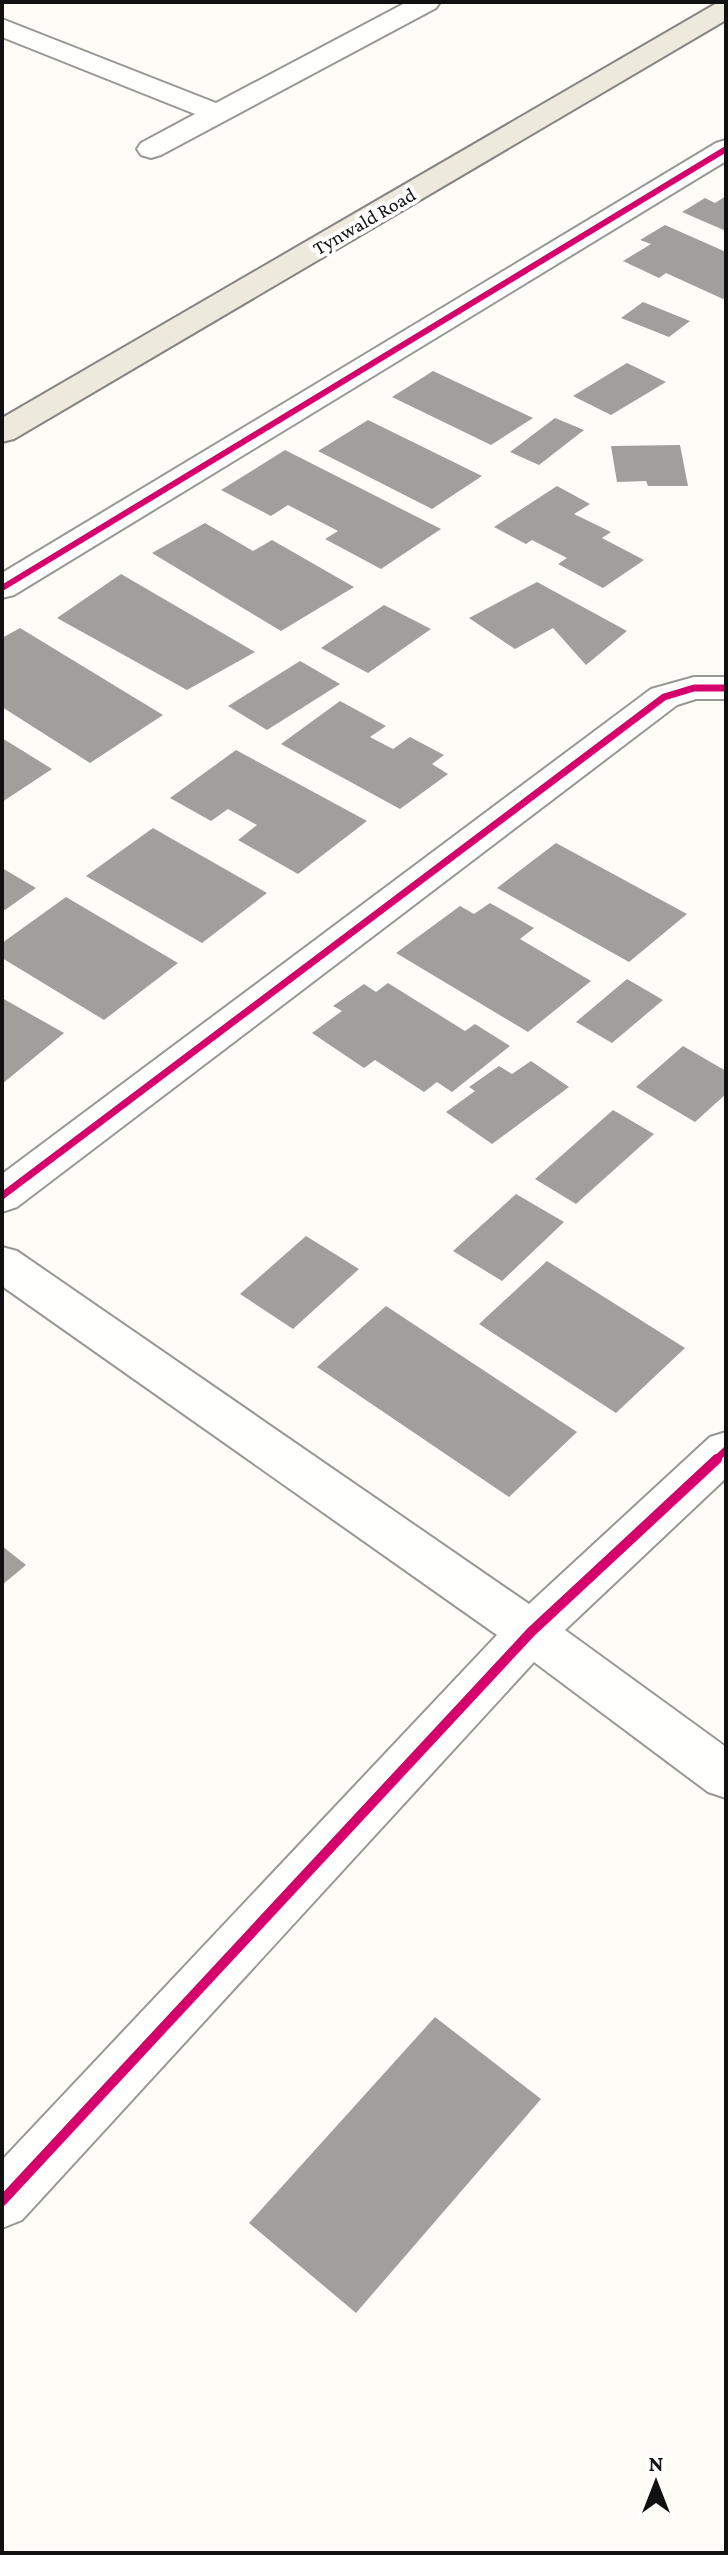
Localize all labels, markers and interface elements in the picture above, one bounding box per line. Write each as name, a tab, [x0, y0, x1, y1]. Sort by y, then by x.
street label: Tynwald Road	[309, 183, 420, 260]
north arrow	[616, 2443, 696, 2523]
text: N	[649, 2451, 664, 2476]

